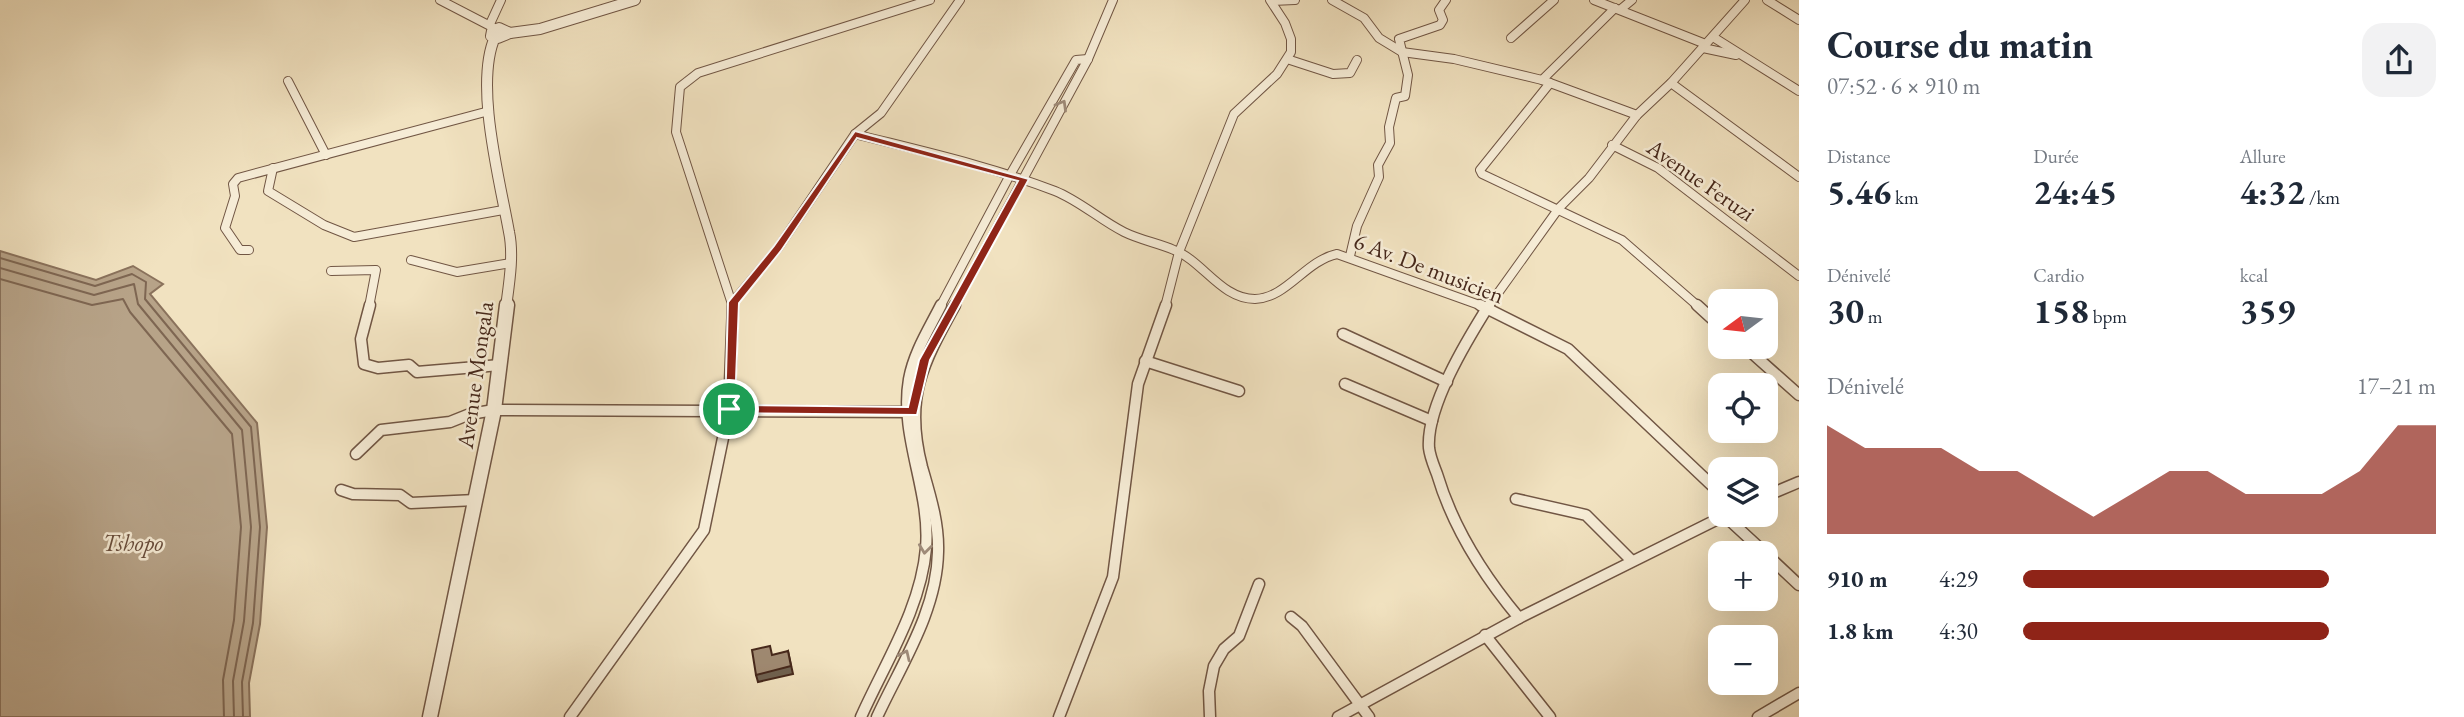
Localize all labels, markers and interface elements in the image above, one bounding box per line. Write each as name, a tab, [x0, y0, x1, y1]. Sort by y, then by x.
text: Course du matin	[1827, 20, 2093, 69]
button: share	[2362, 23, 2436, 97]
text: 07:52 · 6 × 910 m	[1827, 71, 1980, 101]
one-way arrow	[1054, 99, 1067, 112]
street label: Avenue Feruzi	[1640, 131, 1761, 228]
text: Distance	[1827, 144, 1890, 169]
text: Durée	[2033, 144, 2079, 169]
text: Allure	[2240, 144, 2286, 169]
text: 5.46	[1827, 169, 1891, 214]
text: 24:45	[2033, 169, 2117, 214]
text: 4:32	[2240, 169, 2305, 214]
text: km	[1891, 185, 1919, 210]
text: /km	[2305, 185, 2340, 210]
street label: 6 Av. De musicien	[1350, 226, 1508, 310]
text: Dénivelé	[1827, 263, 1891, 288]
text: Cardio	[2033, 263, 2084, 288]
text: kcal	[2240, 263, 2268, 288]
text: 30	[1827, 288, 1864, 333]
text: 158	[2033, 288, 2089, 333]
text: 359	[2240, 288, 2295, 333]
north arrow	[1708, 289, 1778, 359]
map controls	[1708, 289, 1778, 695]
street label: Avenue Mongala	[450, 299, 500, 451]
text: m	[1864, 304, 1883, 329]
text: bpm	[2089, 304, 2127, 329]
text: Dénivelé	[1827, 371, 1904, 401]
text: 17–21 m	[2357, 371, 2436, 401]
button: locate	[1708, 373, 1778, 443]
pin	[699, 379, 759, 439]
icon: arrive	[710, 390, 748, 428]
button: layers	[1708, 457, 1778, 527]
water label: Tshopo	[103, 527, 163, 558]
button: +	[1708, 541, 1778, 611]
one-way arrow	[917, 543, 932, 555]
text: 910 m	[1827, 564, 1888, 594]
text: 4:29	[1939, 564, 1978, 594]
text: 1.8 km	[1827, 616, 1894, 646]
text: 4:30	[1939, 616, 1978, 646]
button: −	[1708, 625, 1778, 695]
one-way arrow	[897, 650, 911, 662]

